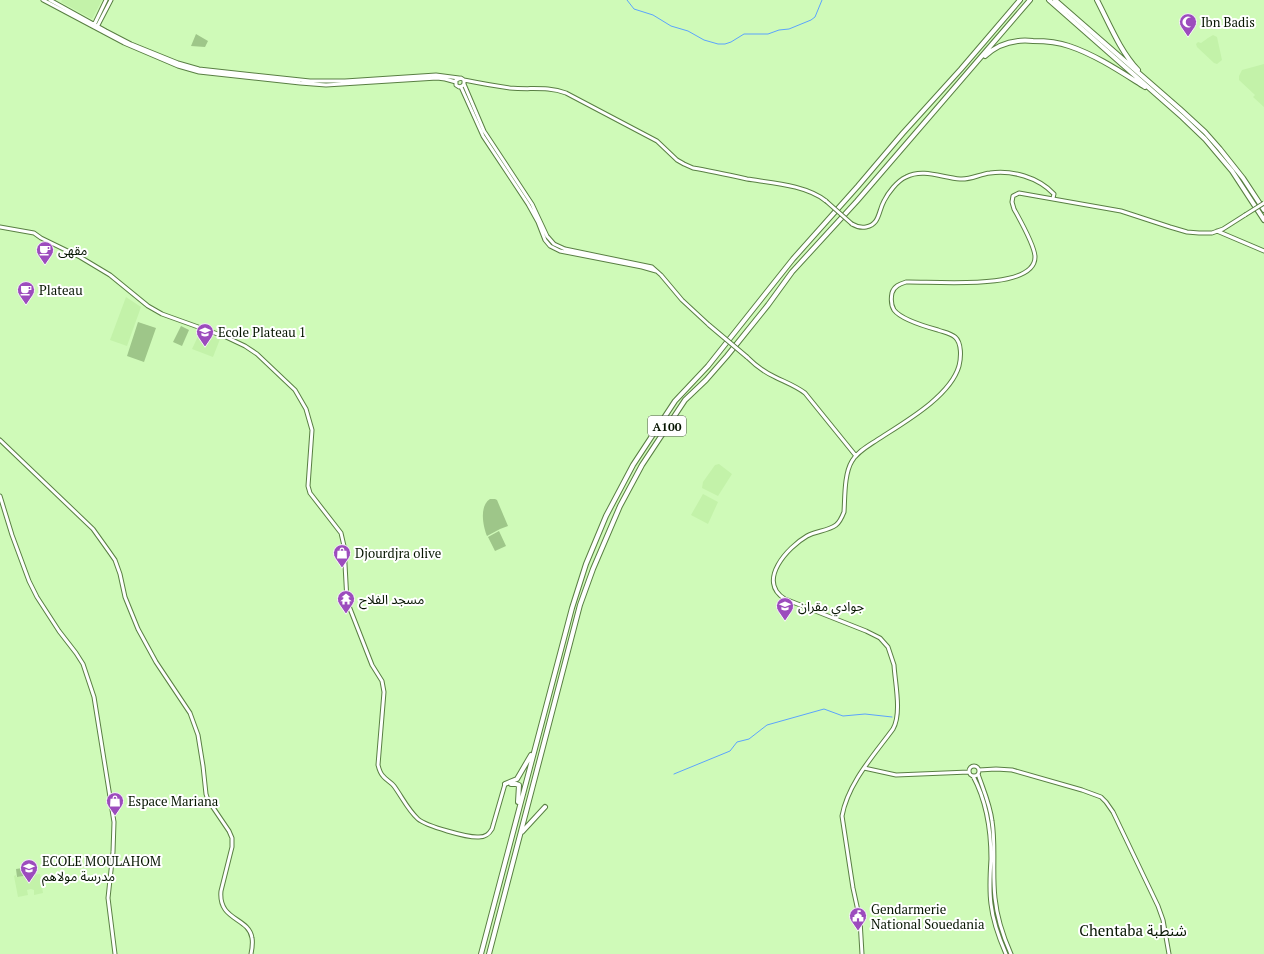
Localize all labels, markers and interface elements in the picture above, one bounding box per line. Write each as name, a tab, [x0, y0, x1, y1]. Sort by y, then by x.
mosque icon: Ibn Badis	[1178, 12, 1198, 37]
place label: Ibn Badis	[1201, 13, 1255, 31]
cafe icon: مقهى	[35, 240, 55, 265]
place label: مقهى	[58, 241, 88, 259]
cafe icon: Plateau	[16, 280, 36, 305]
place label: Plateau	[39, 281, 83, 299]
school or university icon: Ecole Plateau 1	[195, 322, 215, 347]
place label: Ecole Plateau 1	[218, 323, 306, 341]
road number: A100	[648, 416, 686, 436]
shop icon: Djourdjra olive	[332, 543, 352, 568]
place label: Djourdjra olive	[355, 544, 441, 562]
temple icon: مسجد الفلاح	[336, 589, 356, 614]
place label: مسجد الفلاح	[359, 590, 424, 610]
school or university icon: جوادي مقران	[775, 596, 795, 621]
place label: جوادي مقران	[798, 597, 865, 617]
shop icon: Espace Mariana	[105, 791, 125, 816]
place label: Espace Mariana	[128, 792, 219, 810]
place label: ECOLE MOULAHOM مدرسة مولاهم	[42, 852, 161, 887]
school or university icon: ECOLE MOULAHOM مدرسة مولاهم	[19, 858, 39, 883]
place label: Gendarmerie National Souedania	[871, 900, 985, 933]
public building icon: Gendarmerie National Souedania	[848, 906, 868, 931]
district label: Chentaba شنطبة	[1079, 920, 1187, 940]

